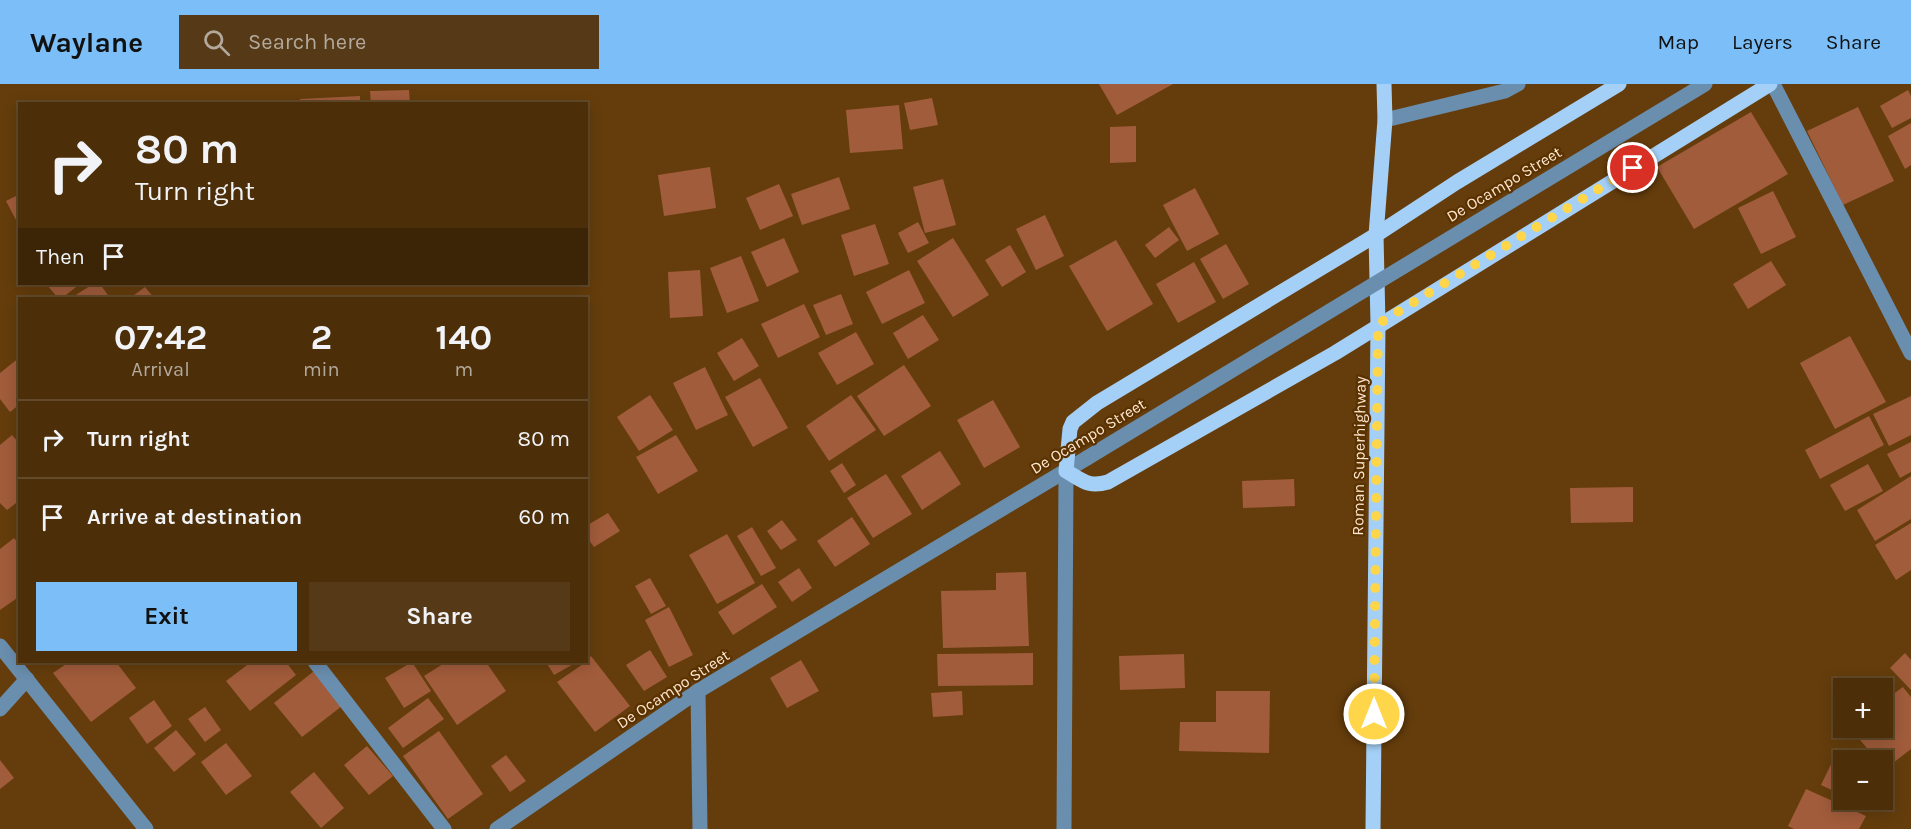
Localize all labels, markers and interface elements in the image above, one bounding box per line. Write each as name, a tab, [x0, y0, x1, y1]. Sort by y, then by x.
search box	[179, 15, 599, 69]
text: Waylane	[30, 26, 143, 59]
icon: search	[200, 26, 233, 59]
text: Search here	[248, 29, 366, 55]
text: Map	[1657, 30, 1699, 54]
text: Layers	[1732, 30, 1793, 54]
text: Share	[1826, 30, 1881, 54]
text: 80 m	[135, 124, 239, 174]
icon: right	[36, 126, 114, 204]
street label: De Ocampo Street	[1443, 142, 1565, 226]
pin	[1607, 142, 1658, 193]
icon: arrive	[1616, 151, 1649, 184]
text: Turn right	[135, 175, 255, 207]
icon: arrive	[97, 240, 130, 273]
text: Then	[36, 244, 85, 270]
text: 07:42	[114, 316, 207, 358]
text: 2	[310, 316, 332, 358]
text: 140	[435, 316, 492, 358]
text: Arrival	[131, 358, 190, 381]
text: min	[303, 358, 340, 381]
text: m	[454, 358, 473, 381]
street label: Roman Superhighway	[1348, 376, 1370, 536]
street label: De Ocampo Street	[1027, 394, 1149, 478]
icon: right	[36, 423, 69, 456]
text: Turn right	[87, 426, 190, 452]
text: 80 m	[518, 426, 570, 452]
icon: arrive	[36, 501, 69, 534]
text: Arrive at destination	[87, 504, 302, 530]
text: 60 m	[519, 504, 570, 530]
button: Exit	[36, 582, 297, 651]
button: Share	[309, 582, 570, 651]
street label: De Ocampo Street	[613, 645, 733, 733]
map controls	[1833, 678, 1893, 810]
button: +	[1833, 678, 1893, 738]
position arrow	[1342, 682, 1406, 746]
button: −	[1833, 750, 1893, 810]

